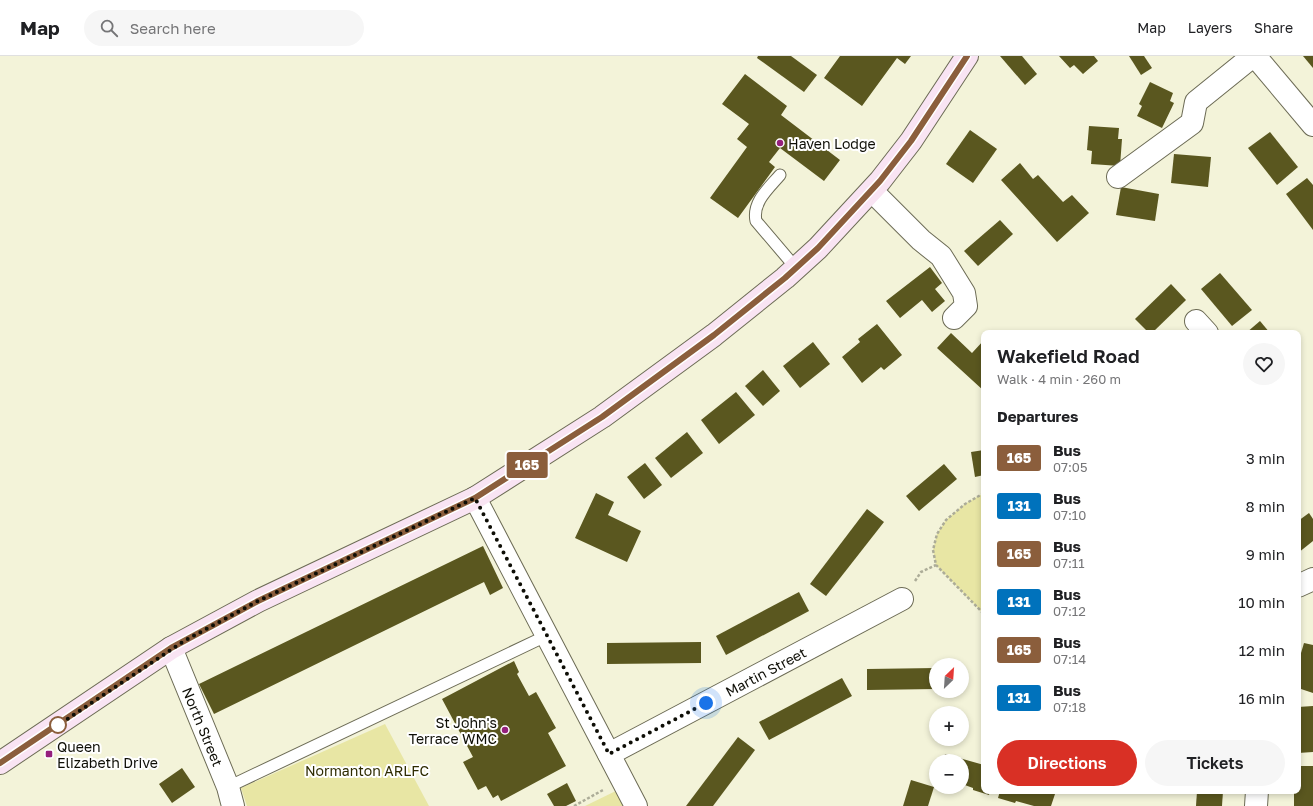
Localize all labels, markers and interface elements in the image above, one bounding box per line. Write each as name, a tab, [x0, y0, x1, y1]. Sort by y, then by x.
search box	[84, 10, 364, 46]
text: Map	[20, 16, 60, 39]
icon: search	[98, 17, 120, 39]
text: Search here	[130, 19, 216, 37]
text: Map	[1137, 19, 1166, 36]
text: Layers	[1188, 19, 1232, 36]
text: Share	[1254, 19, 1293, 36]
place label: Haven Lodge	[788, 135, 876, 152]
marker: Haven Lodge	[775, 138, 785, 148]
button: heart	[1243, 343, 1285, 385]
text: Wakefield Road	[997, 344, 1140, 367]
text: Walk · 4 min · 260 m	[997, 371, 1121, 387]
text: Departures	[997, 407, 1078, 425]
text: Bus	[1053, 441, 1081, 459]
text: 165	[1007, 449, 1031, 466]
text: 3 min	[1246, 449, 1285, 467]
line badge: 165	[504, 452, 550, 478]
text: 165	[515, 456, 539, 473]
text: 07:05	[1053, 459, 1087, 475]
text: Bus	[1053, 489, 1081, 507]
text: 131	[1008, 497, 1030, 514]
text: 8 min	[1246, 497, 1285, 515]
text: 07:10	[1053, 507, 1086, 523]
text: Bus	[1053, 537, 1081, 555]
text: 165	[1007, 545, 1031, 562]
text: 9 min	[1246, 545, 1285, 563]
text: 07:11	[1053, 555, 1084, 571]
text: Bus	[1053, 585, 1081, 603]
text: 131	[1008, 593, 1030, 610]
text: 10 min	[1238, 593, 1285, 611]
text: 07:12	[1053, 603, 1086, 619]
text: Bus	[1053, 633, 1081, 651]
text: 165	[1007, 641, 1031, 658]
text: 12 min	[1239, 641, 1285, 659]
street label: Martin Street	[722, 643, 809, 699]
text: 07:14	[1053, 651, 1086, 667]
north arrow	[929, 658, 969, 698]
map controls	[929, 658, 969, 794]
text: Bus	[1053, 681, 1081, 699]
street label: North Street	[179, 685, 227, 769]
text: 131	[1008, 689, 1030, 706]
text: 16 min	[1238, 689, 1285, 707]
your location	[696, 693, 716, 713]
text: 07:18	[1053, 699, 1086, 715]
button: +	[929, 706, 969, 746]
place label: St John's Terrace WMC	[409, 714, 497, 747]
unlabelled marker	[49, 716, 67, 734]
marker: St John's Terrace WMC	[500, 725, 510, 735]
place label: Queen Elizabeth Drive	[57, 738, 158, 771]
button: Directions	[997, 740, 1137, 786]
button: Tickets	[1145, 740, 1285, 786]
marker: Queen Elizabeth Drive	[44, 749, 54, 759]
button: −	[929, 754, 969, 794]
park label: Normanton ARLFC	[305, 762, 429, 779]

